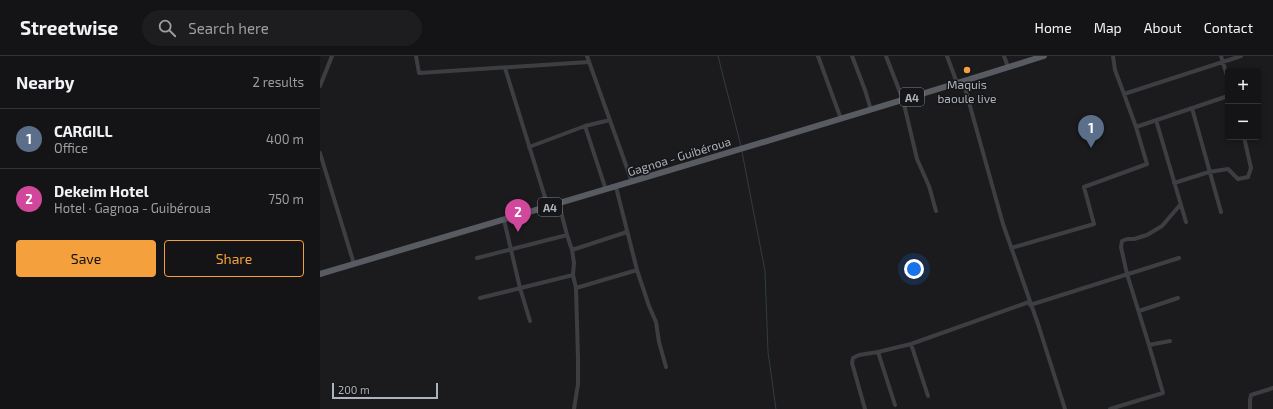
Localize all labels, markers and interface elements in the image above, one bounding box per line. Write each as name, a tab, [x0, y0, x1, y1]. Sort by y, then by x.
search box	[142, 10, 422, 46]
text: Streetwise	[20, 16, 118, 39]
icon: search	[156, 17, 178, 39]
text: Search here	[188, 19, 269, 37]
text: Home	[1035, 19, 1072, 36]
text: Map	[1094, 19, 1122, 36]
text: About	[1144, 19, 1182, 36]
text: Contact	[1204, 19, 1253, 36]
marker: Maquis baoule live	[962, 65, 972, 75]
map controls	[1225, 68, 1261, 140]
button: +	[1225, 68, 1261, 104]
text: Nearby	[16, 72, 74, 92]
text: 2 results	[252, 74, 304, 90]
place label: Maquis baoule live	[937, 77, 997, 105]
road number: A4	[900, 88, 924, 106]
button: −	[1225, 104, 1261, 140]
pin: 1	[1078, 115, 1104, 148]
text: CARGILL	[54, 122, 112, 140]
text: 1	[26, 131, 32, 147]
text: 400 m	[266, 131, 304, 147]
street label: Gagnoa - Guibéroua	[626, 134, 732, 178]
text: Office	[54, 140, 88, 156]
text: Dekeim Hotel	[54, 182, 149, 200]
text: 2	[25, 191, 33, 207]
text: 750 m	[268, 191, 304, 207]
road number: A4	[538, 198, 562, 216]
pin: 2	[505, 199, 531, 232]
text: Hotel · Gagnoa - Guibéroua	[54, 200, 211, 216]
button: Save	[16, 240, 156, 277]
button: Share	[164, 240, 304, 277]
your location	[904, 259, 924, 279]
scale bar	[332, 381, 438, 400]
text: 200 m	[338, 383, 370, 396]

